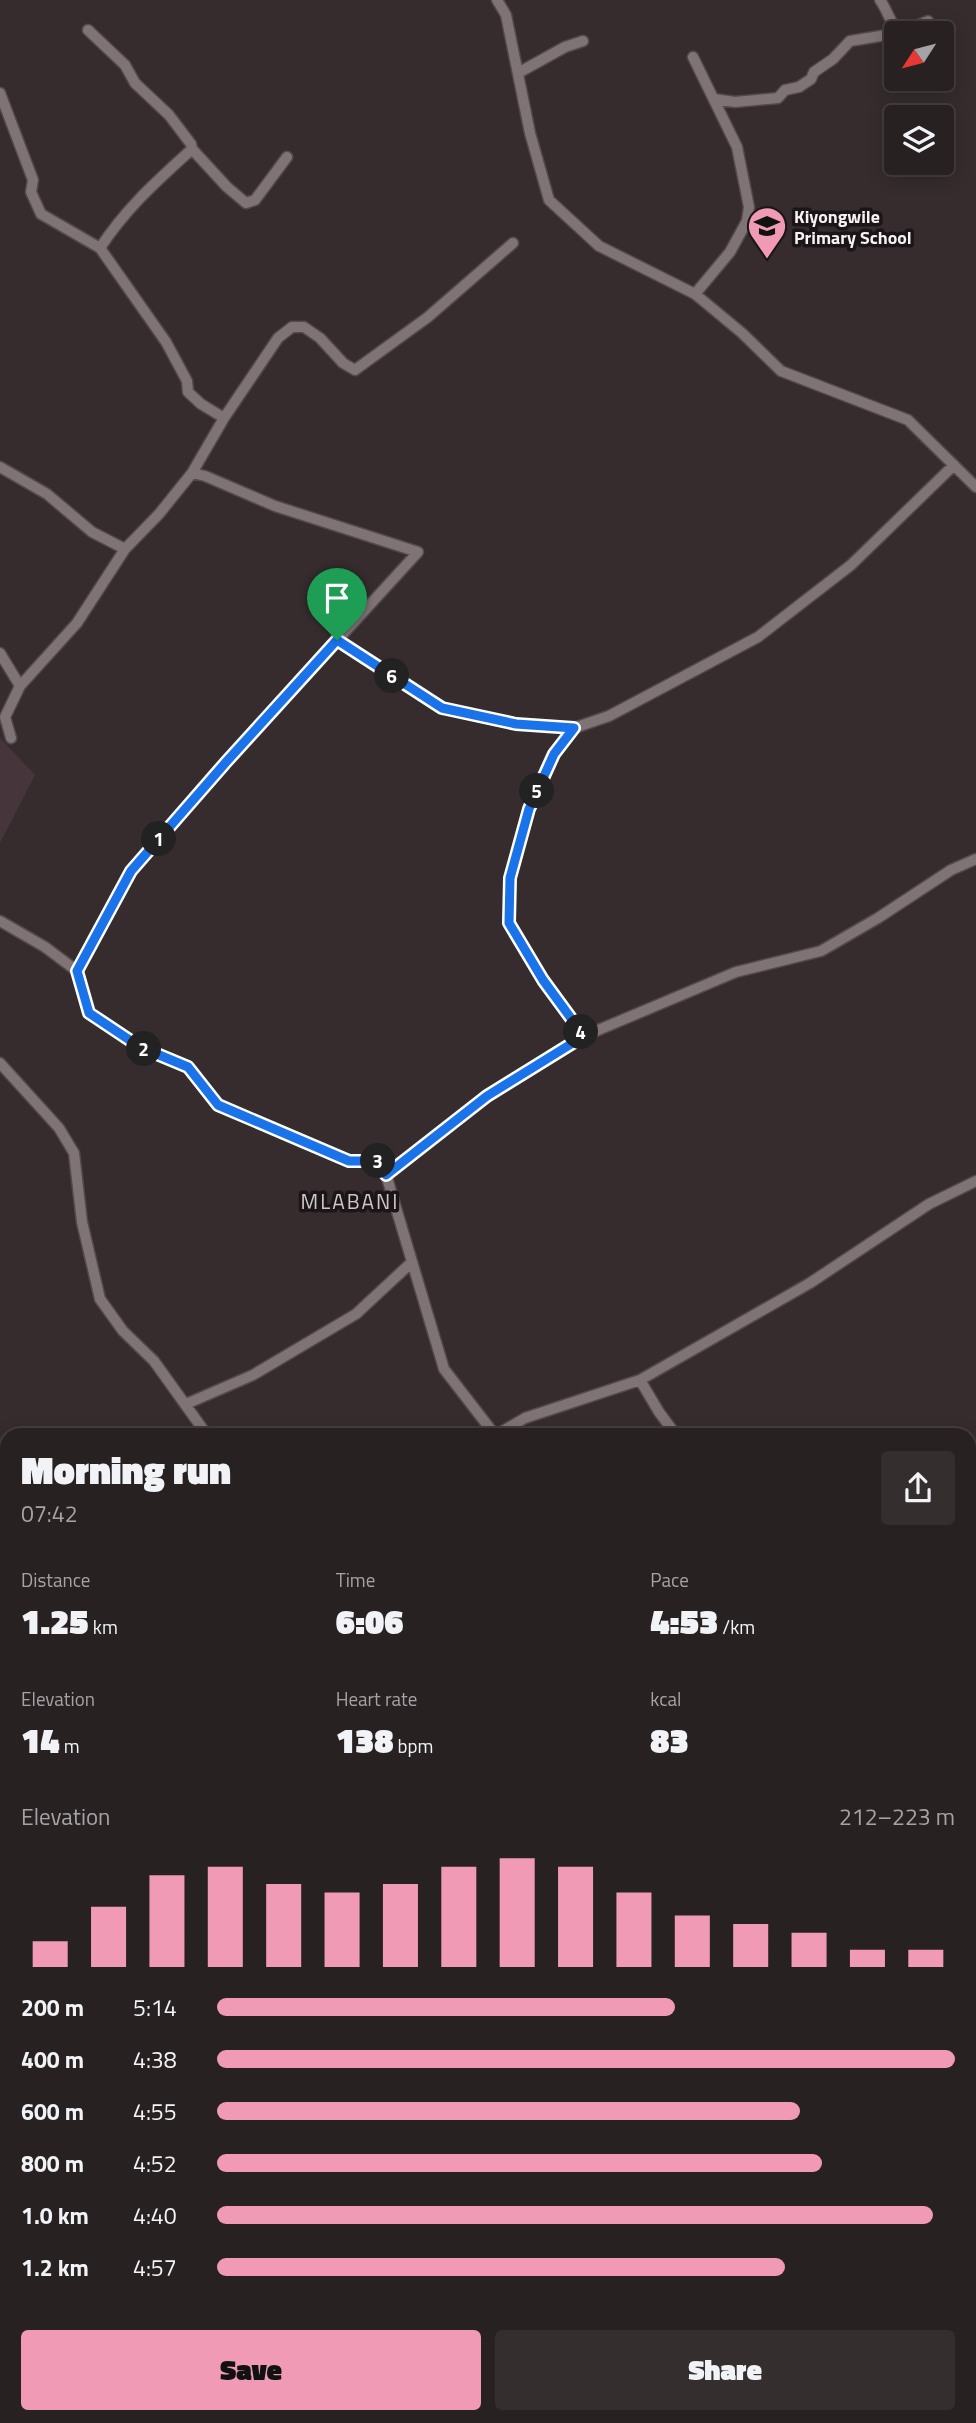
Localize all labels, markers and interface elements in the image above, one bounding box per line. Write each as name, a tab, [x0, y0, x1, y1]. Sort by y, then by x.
north arrow	[884, 21, 954, 91]
map controls	[884, 21, 954, 175]
button: layers	[884, 105, 954, 175]
place label: Kiyongwile Primary School	[794, 203, 912, 251]
school or university icon: Kiyongwile Primary School	[746, 205, 788, 260]
pin	[307, 568, 367, 640]
icon: arrive	[318, 579, 356, 617]
pin: 6	[374, 658, 410, 694]
text: 6	[386, 661, 397, 690]
pin: 5	[520, 774, 554, 808]
text: 5	[531, 776, 542, 805]
pin: 1	[142, 822, 176, 856]
text: 1	[153, 824, 164, 853]
pin: 4	[564, 1014, 598, 1050]
text: 4	[575, 1017, 586, 1046]
pin: 2	[127, 1032, 162, 1066]
text: 2	[138, 1034, 149, 1063]
pin: 3	[360, 1144, 396, 1178]
text: 3	[372, 1146, 383, 1175]
district label: MLABANI	[301, 1185, 399, 1217]
text: Morning run	[21, 1441, 231, 1499]
button: share	[881, 1451, 955, 1525]
text: 07:42	[21, 1496, 78, 1531]
text: Distance	[21, 1565, 90, 1594]
text: Time	[336, 1565, 375, 1594]
text: Pace	[650, 1565, 689, 1594]
text: 1.25	[21, 1594, 89, 1648]
text: 6:06	[336, 1594, 404, 1648]
text: 4:53	[650, 1594, 718, 1648]
text: km	[89, 1612, 118, 1641]
text: /km	[718, 1612, 755, 1641]
text: Elevation	[21, 1684, 95, 1713]
text: Heart rate	[336, 1684, 417, 1713]
text: kcal	[650, 1684, 681, 1713]
text: 14	[21, 1713, 60, 1767]
text: 138	[336, 1713, 393, 1767]
text: 83	[650, 1713, 689, 1767]
text: m	[60, 1731, 80, 1760]
text: bpm	[393, 1731, 434, 1760]
text: Elevation	[21, 1799, 110, 1834]
text: 212–223 m	[839, 1799, 955, 1834]
text: 200 m	[21, 1990, 84, 2025]
text: 5:14	[133, 1990, 177, 2025]
text: 400 m	[21, 2042, 84, 2077]
text: 4:38	[133, 2042, 177, 2077]
text: 600 m	[21, 2094, 84, 2129]
text: 4:55	[133, 2094, 177, 2129]
text: 800 m	[21, 2146, 84, 2181]
text: 4:52	[133, 2146, 177, 2181]
text: 1.0 km	[21, 2198, 89, 2233]
text: 4:40	[133, 2198, 177, 2233]
text: 1.2 km	[21, 2250, 89, 2285]
text: 4:57	[133, 2250, 177, 2285]
button: Save	[21, 2330, 481, 2410]
button: Share	[495, 2330, 955, 2410]

